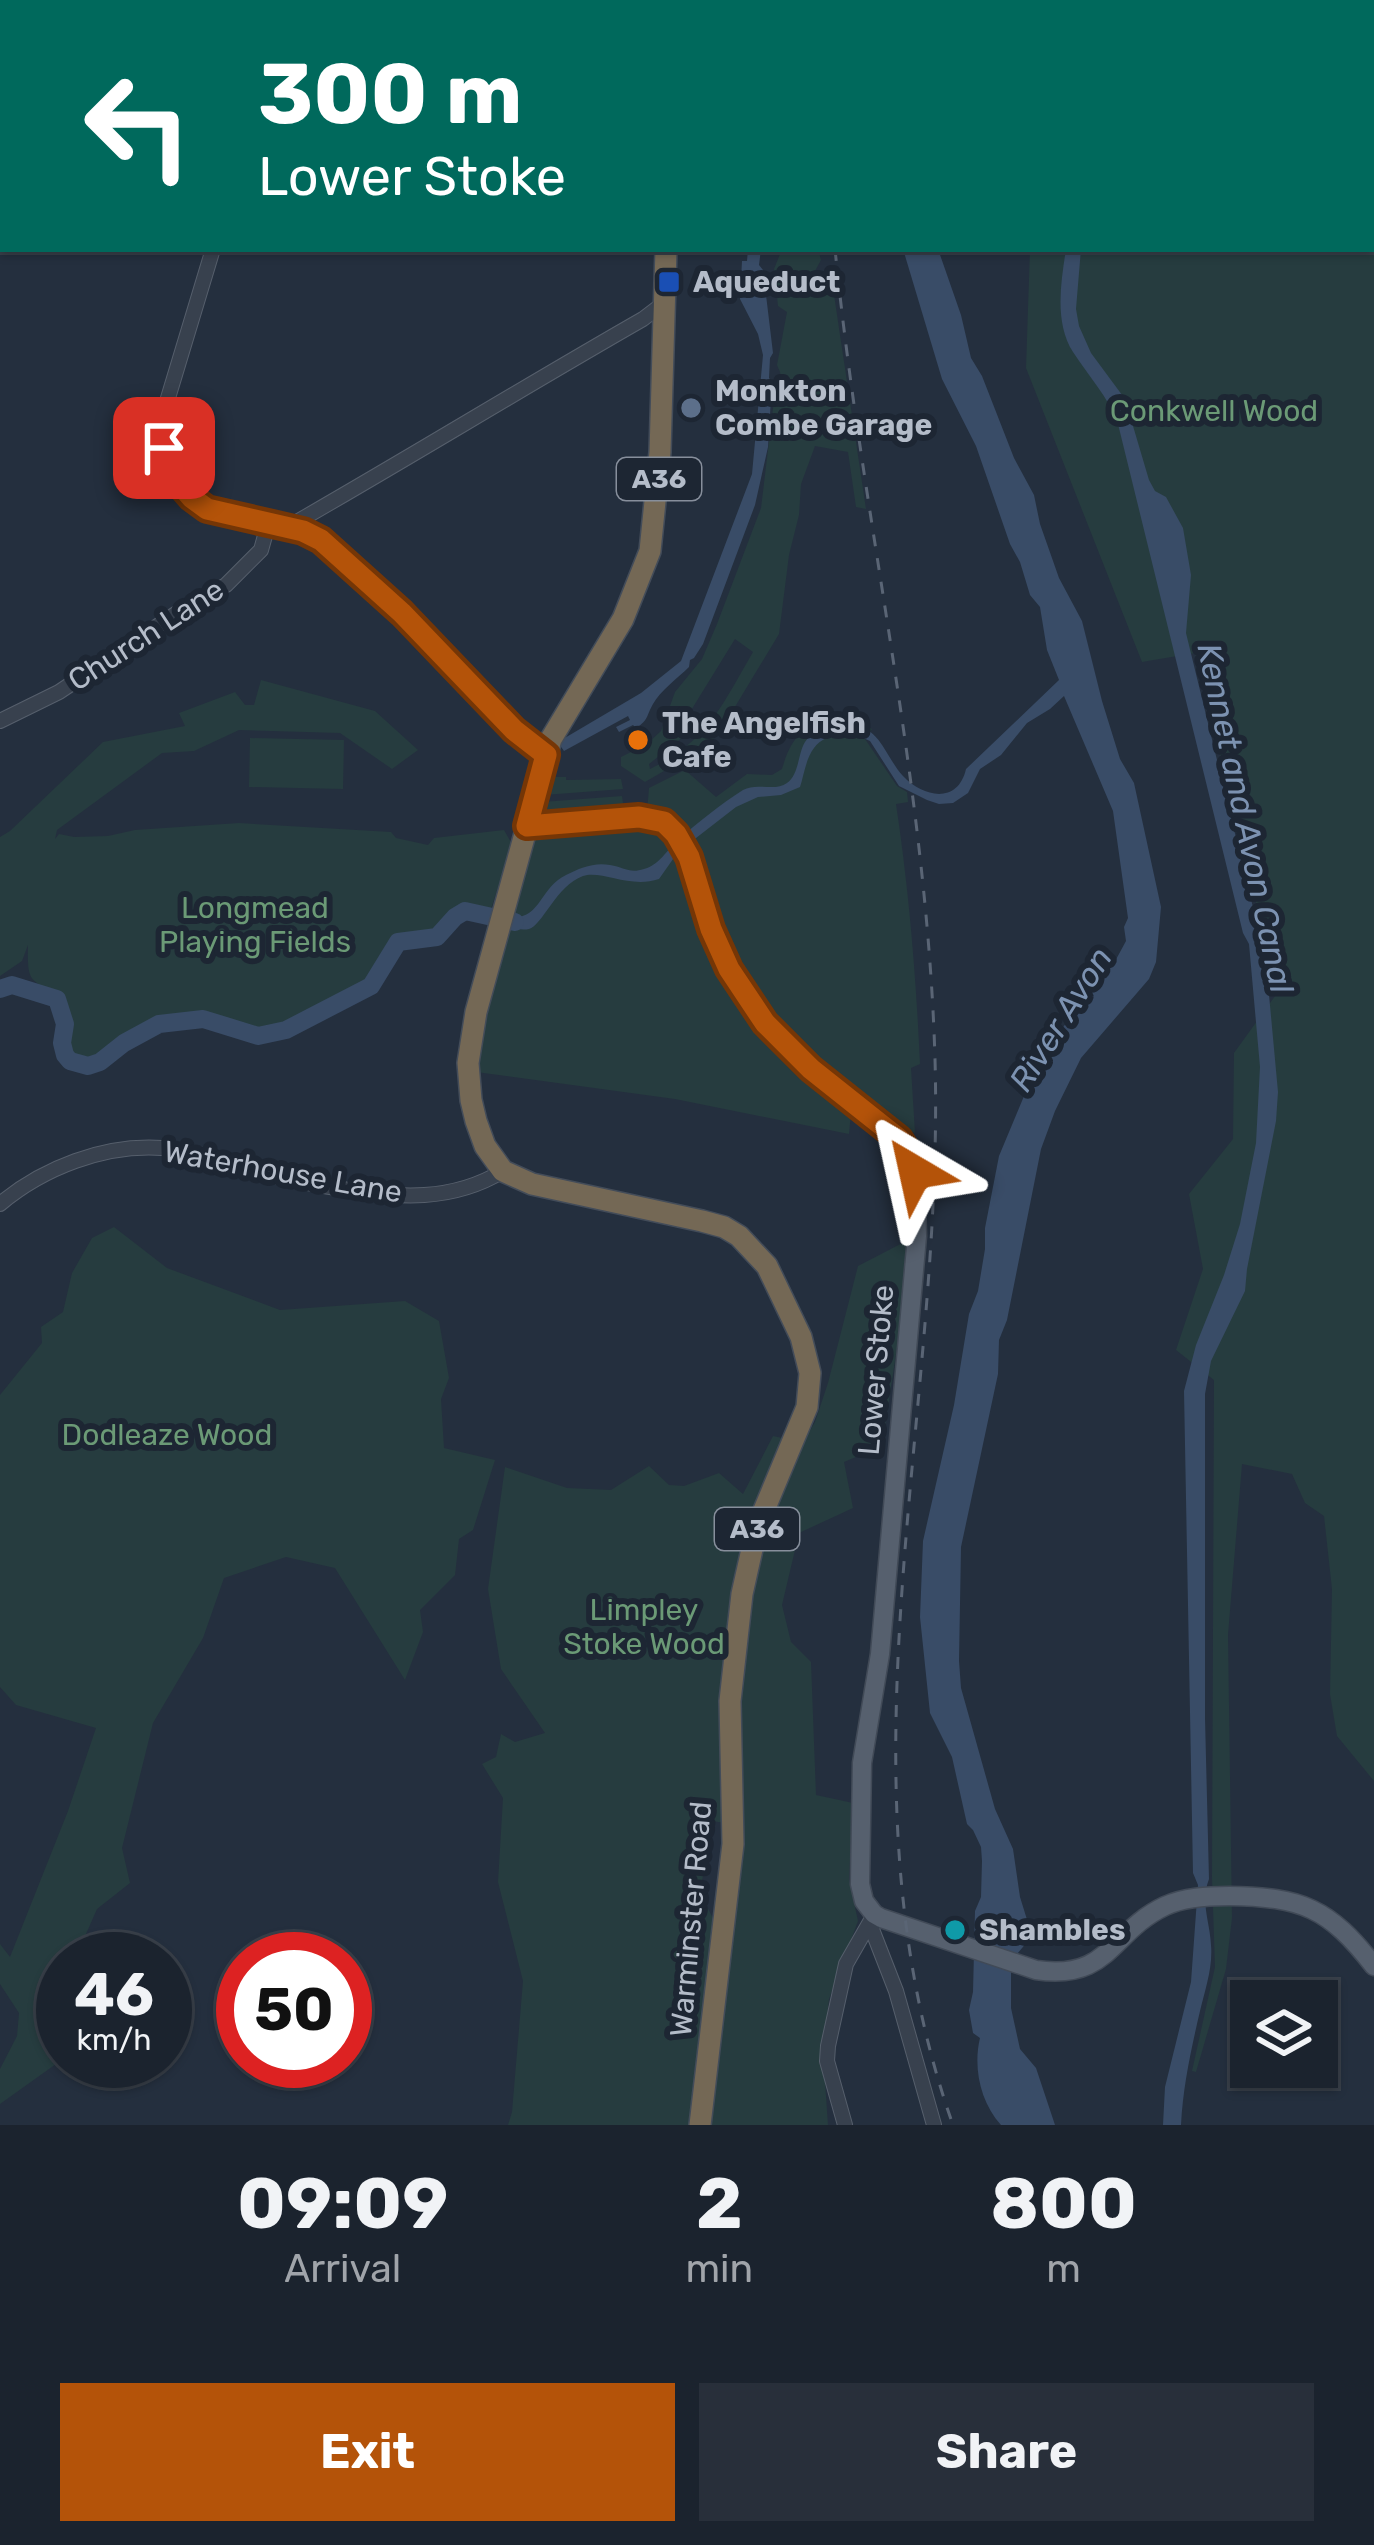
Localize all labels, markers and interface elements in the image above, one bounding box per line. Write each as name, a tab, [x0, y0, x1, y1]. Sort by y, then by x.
text: 300 m	[258, 44, 522, 144]
icon: left	[60, 48, 216, 204]
text: Lower Stoke	[258, 145, 566, 209]
place label: Aqueduct	[693, 264, 840, 300]
marker: Aqueduct	[656, 269, 682, 295]
place label: Monkton Combe Garage	[715, 373, 932, 443]
park label: Conkwell Wood	[1110, 393, 1318, 429]
marker: Monkton Combe Garage	[678, 395, 704, 421]
pin	[113, 397, 215, 499]
icon: arrive	[131, 415, 197, 481]
road number: A36	[617, 458, 701, 500]
street label: Church Lane	[62, 571, 230, 699]
water label: Kennet and Avon Canal	[1189, 640, 1302, 998]
place label: The Angelfish Cafe	[662, 705, 866, 775]
marker: The Angelfish Cafe	[625, 727, 651, 753]
park label: Longmead Playing Fields	[159, 890, 351, 960]
water label: River Avon	[1001, 940, 1120, 1099]
position arrow	[852, 1109, 978, 1235]
street label: Waterhouse Lane	[161, 1133, 405, 1211]
street label: Lower Stoke	[851, 1283, 901, 1457]
park label: Dodleaze Wood	[62, 1417, 272, 1453]
road number: A36	[715, 1508, 799, 1550]
park label: Limpley Stoke Wood	[563, 1592, 725, 1662]
street label: Warminster Road	[663, 1800, 719, 2038]
place label: Shambles	[979, 1912, 1126, 1948]
marker: Shambles	[942, 1917, 968, 1943]
speed limit sign: 50	[216, 1932, 372, 2088]
text: 46	[74, 1959, 154, 2030]
map controls	[1230, 1980, 1338, 2088]
button: layers	[1230, 1980, 1338, 2088]
text: km/h	[77, 2022, 151, 2058]
text: 09:09	[237, 2161, 448, 2246]
text: 2	[696, 2161, 743, 2246]
text: 800	[990, 2161, 1137, 2246]
text: Arrival	[284, 2246, 401, 2292]
text: min	[685, 2246, 753, 2292]
text: m	[1046, 2246, 1081, 2292]
button: Exit	[60, 2383, 675, 2521]
button: Share	[699, 2383, 1314, 2521]

